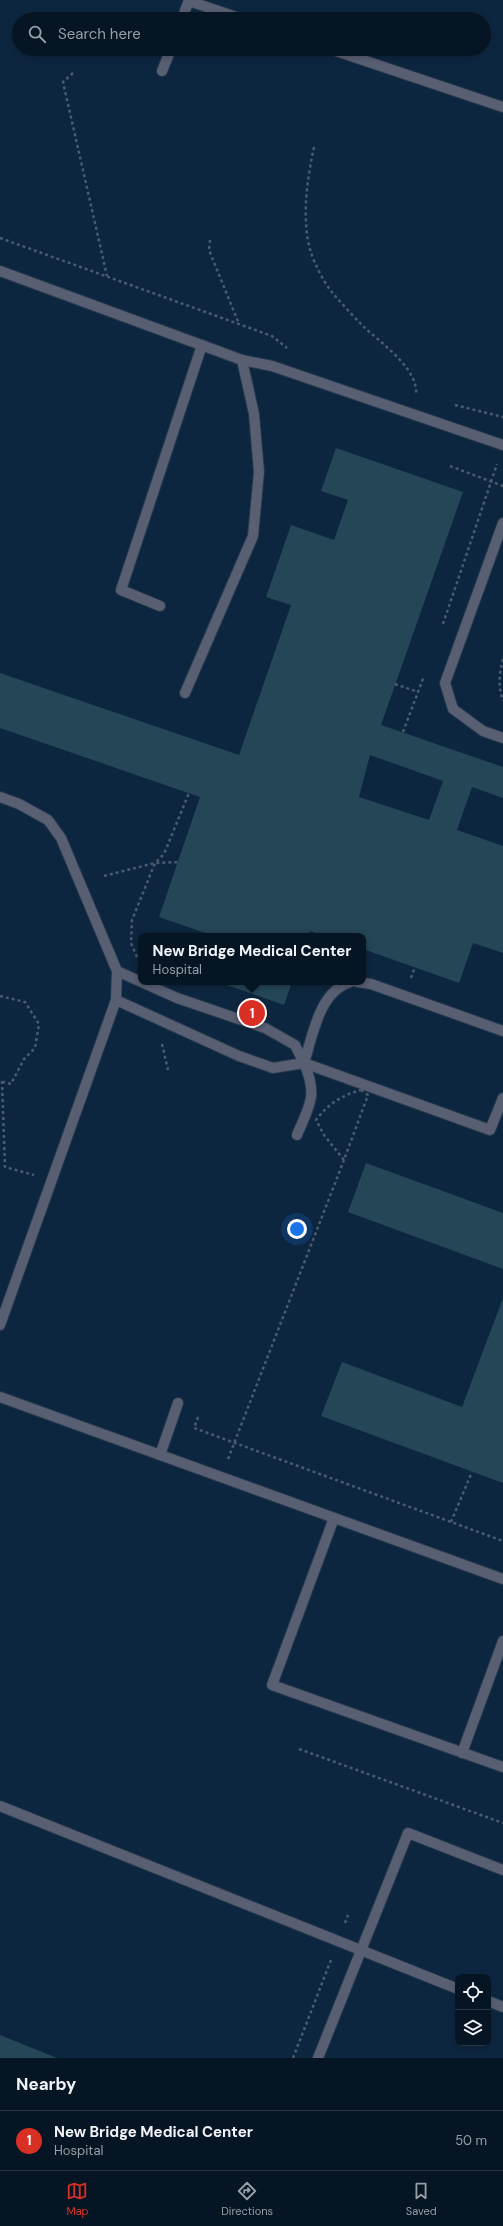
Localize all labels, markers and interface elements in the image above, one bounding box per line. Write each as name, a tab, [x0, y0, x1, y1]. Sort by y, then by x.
search box	[12, 12, 491, 56]
icon: search	[26, 23, 48, 45]
text: Search here	[58, 24, 141, 44]
popup	[138, 933, 366, 985]
text: New Bridge Medical Center	[153, 941, 351, 961]
text: Hospital	[153, 961, 202, 978]
pin: 1	[239, 998, 265, 1028]
your location	[287, 1219, 307, 1239]
map controls	[455, 1974, 491, 2046]
button: locate	[455, 1974, 491, 2010]
button: layers	[455, 2010, 491, 2046]
text: Nearby	[16, 2073, 76, 2095]
text: New Bridge Medical Center	[54, 2122, 253, 2142]
text: 1	[27, 2132, 31, 2149]
text: 50 m	[455, 2132, 487, 2149]
text: Hospital	[54, 2142, 103, 2159]
tab: Map	[66, 2180, 89, 2218]
tab: Directions	[221, 2180, 273, 2218]
tab: Saved	[406, 2180, 437, 2218]

